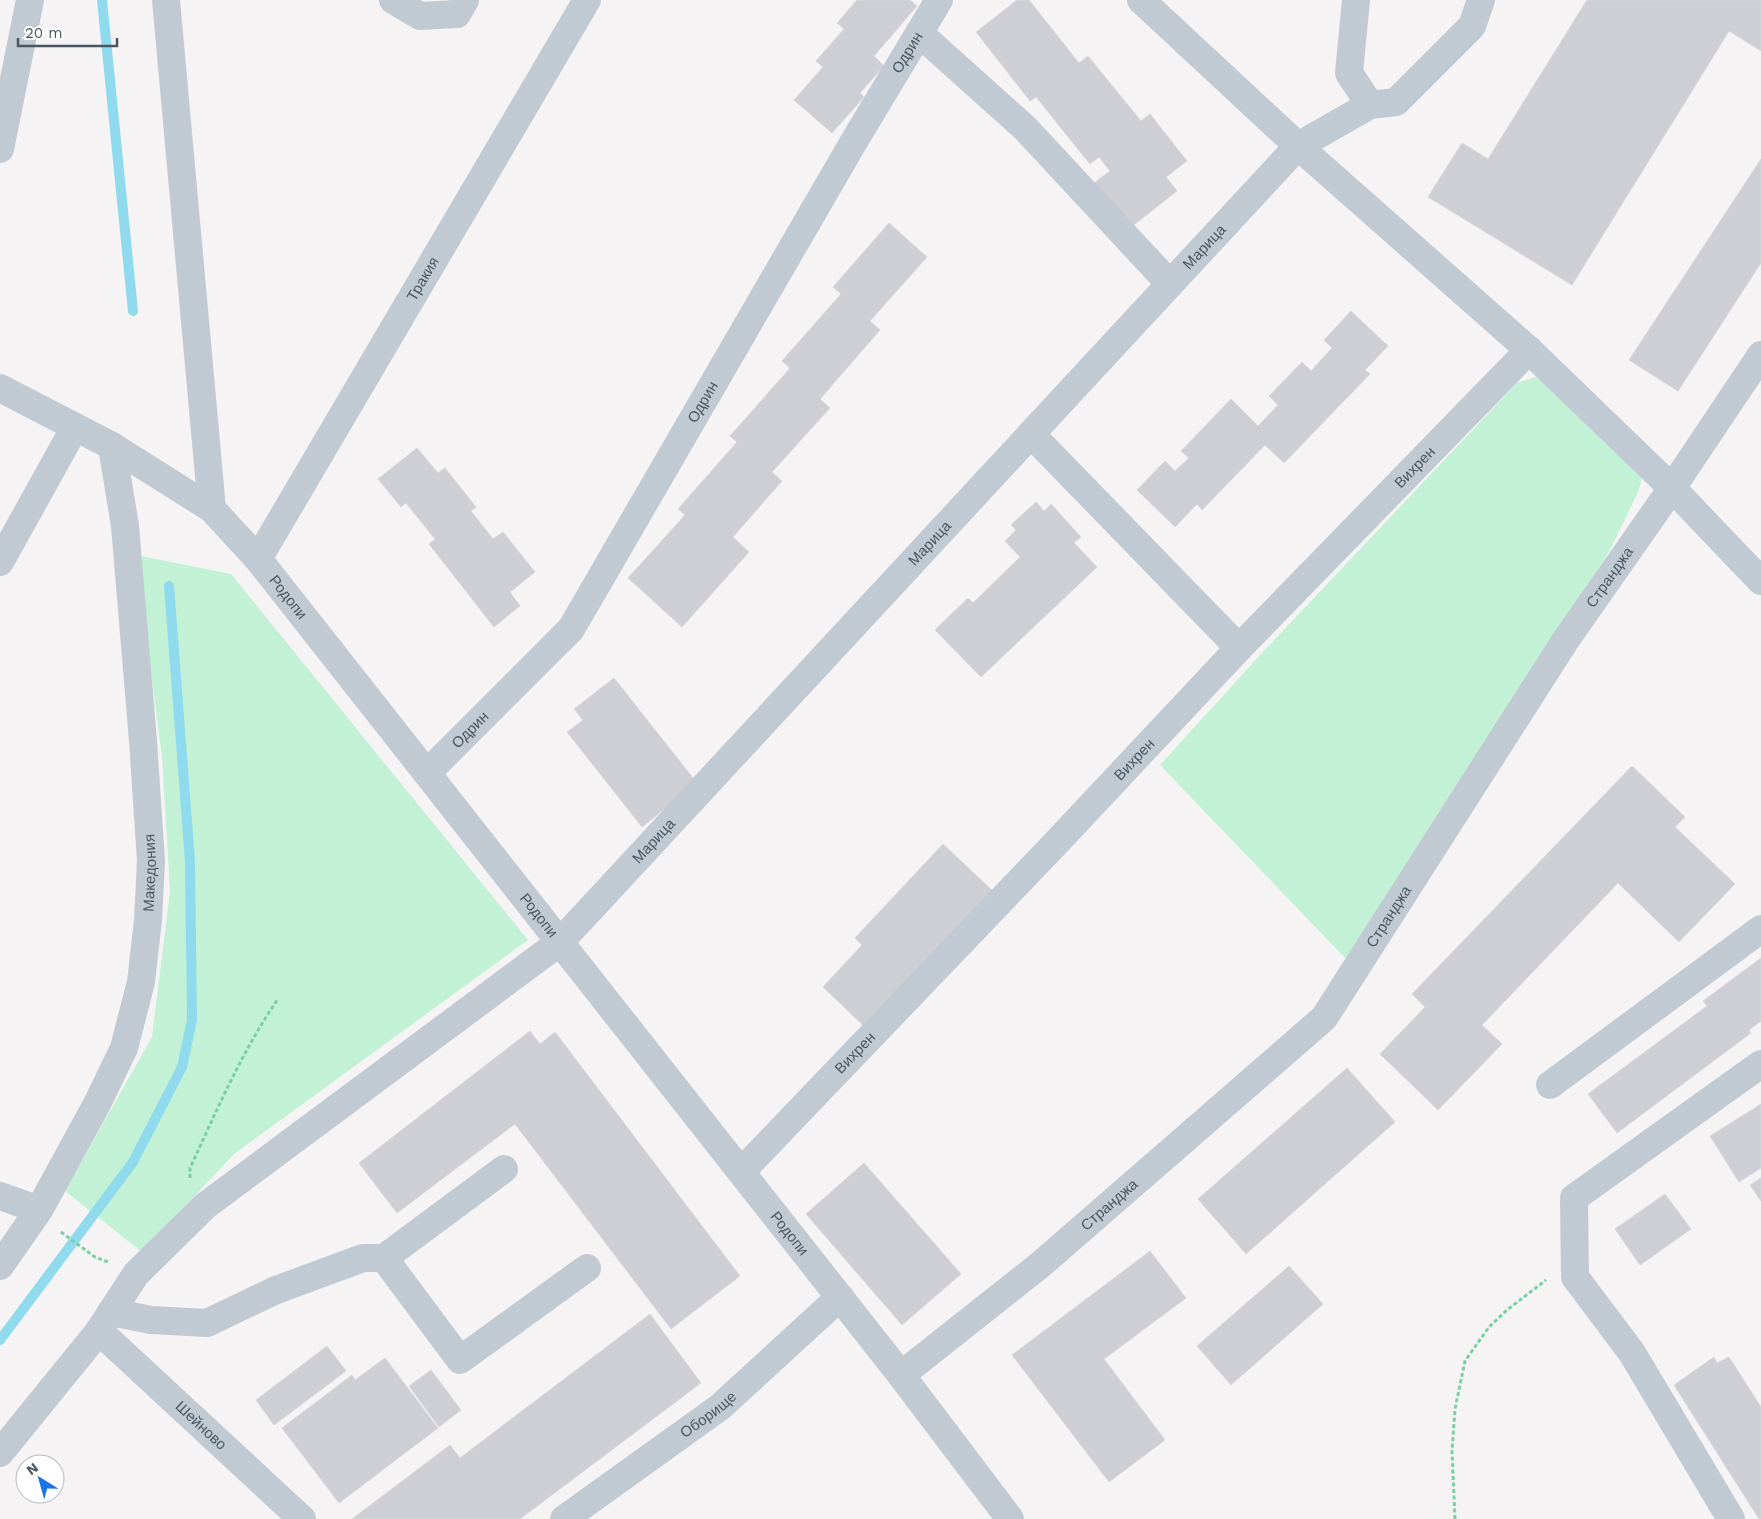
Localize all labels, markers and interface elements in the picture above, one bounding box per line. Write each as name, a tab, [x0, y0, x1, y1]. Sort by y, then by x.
scale bar	[18, 15, 116, 47]
text: 20 m	[25, 24, 63, 42]
street label: Одрин	[888, 29, 927, 77]
street label: Марица	[1179, 220, 1230, 273]
street label: Тракия	[403, 254, 443, 304]
street label: Одрин	[684, 378, 722, 426]
street label: Вихрен	[1391, 443, 1439, 492]
street label: Марица	[904, 517, 955, 570]
street label: Странджа	[1582, 543, 1637, 611]
street label: Родопи	[265, 572, 311, 623]
street label: Одрин	[448, 708, 492, 752]
street label: Вихрен	[1110, 735, 1158, 784]
street label: Марица	[628, 814, 679, 867]
street label: Македония	[139, 833, 160, 912]
street label: Странджа	[1362, 882, 1416, 951]
street label: Родопи	[516, 890, 562, 941]
street label: Вихрен	[831, 1028, 879, 1077]
street label: Странджа	[1077, 1175, 1142, 1235]
street label: Родопи	[767, 1208, 812, 1259]
street label: Оборище	[677, 1388, 740, 1442]
street label: Шейново	[172, 1397, 230, 1454]
north arrow	[15, 1454, 65, 1504]
text: N	[23, 1459, 41, 1478]

